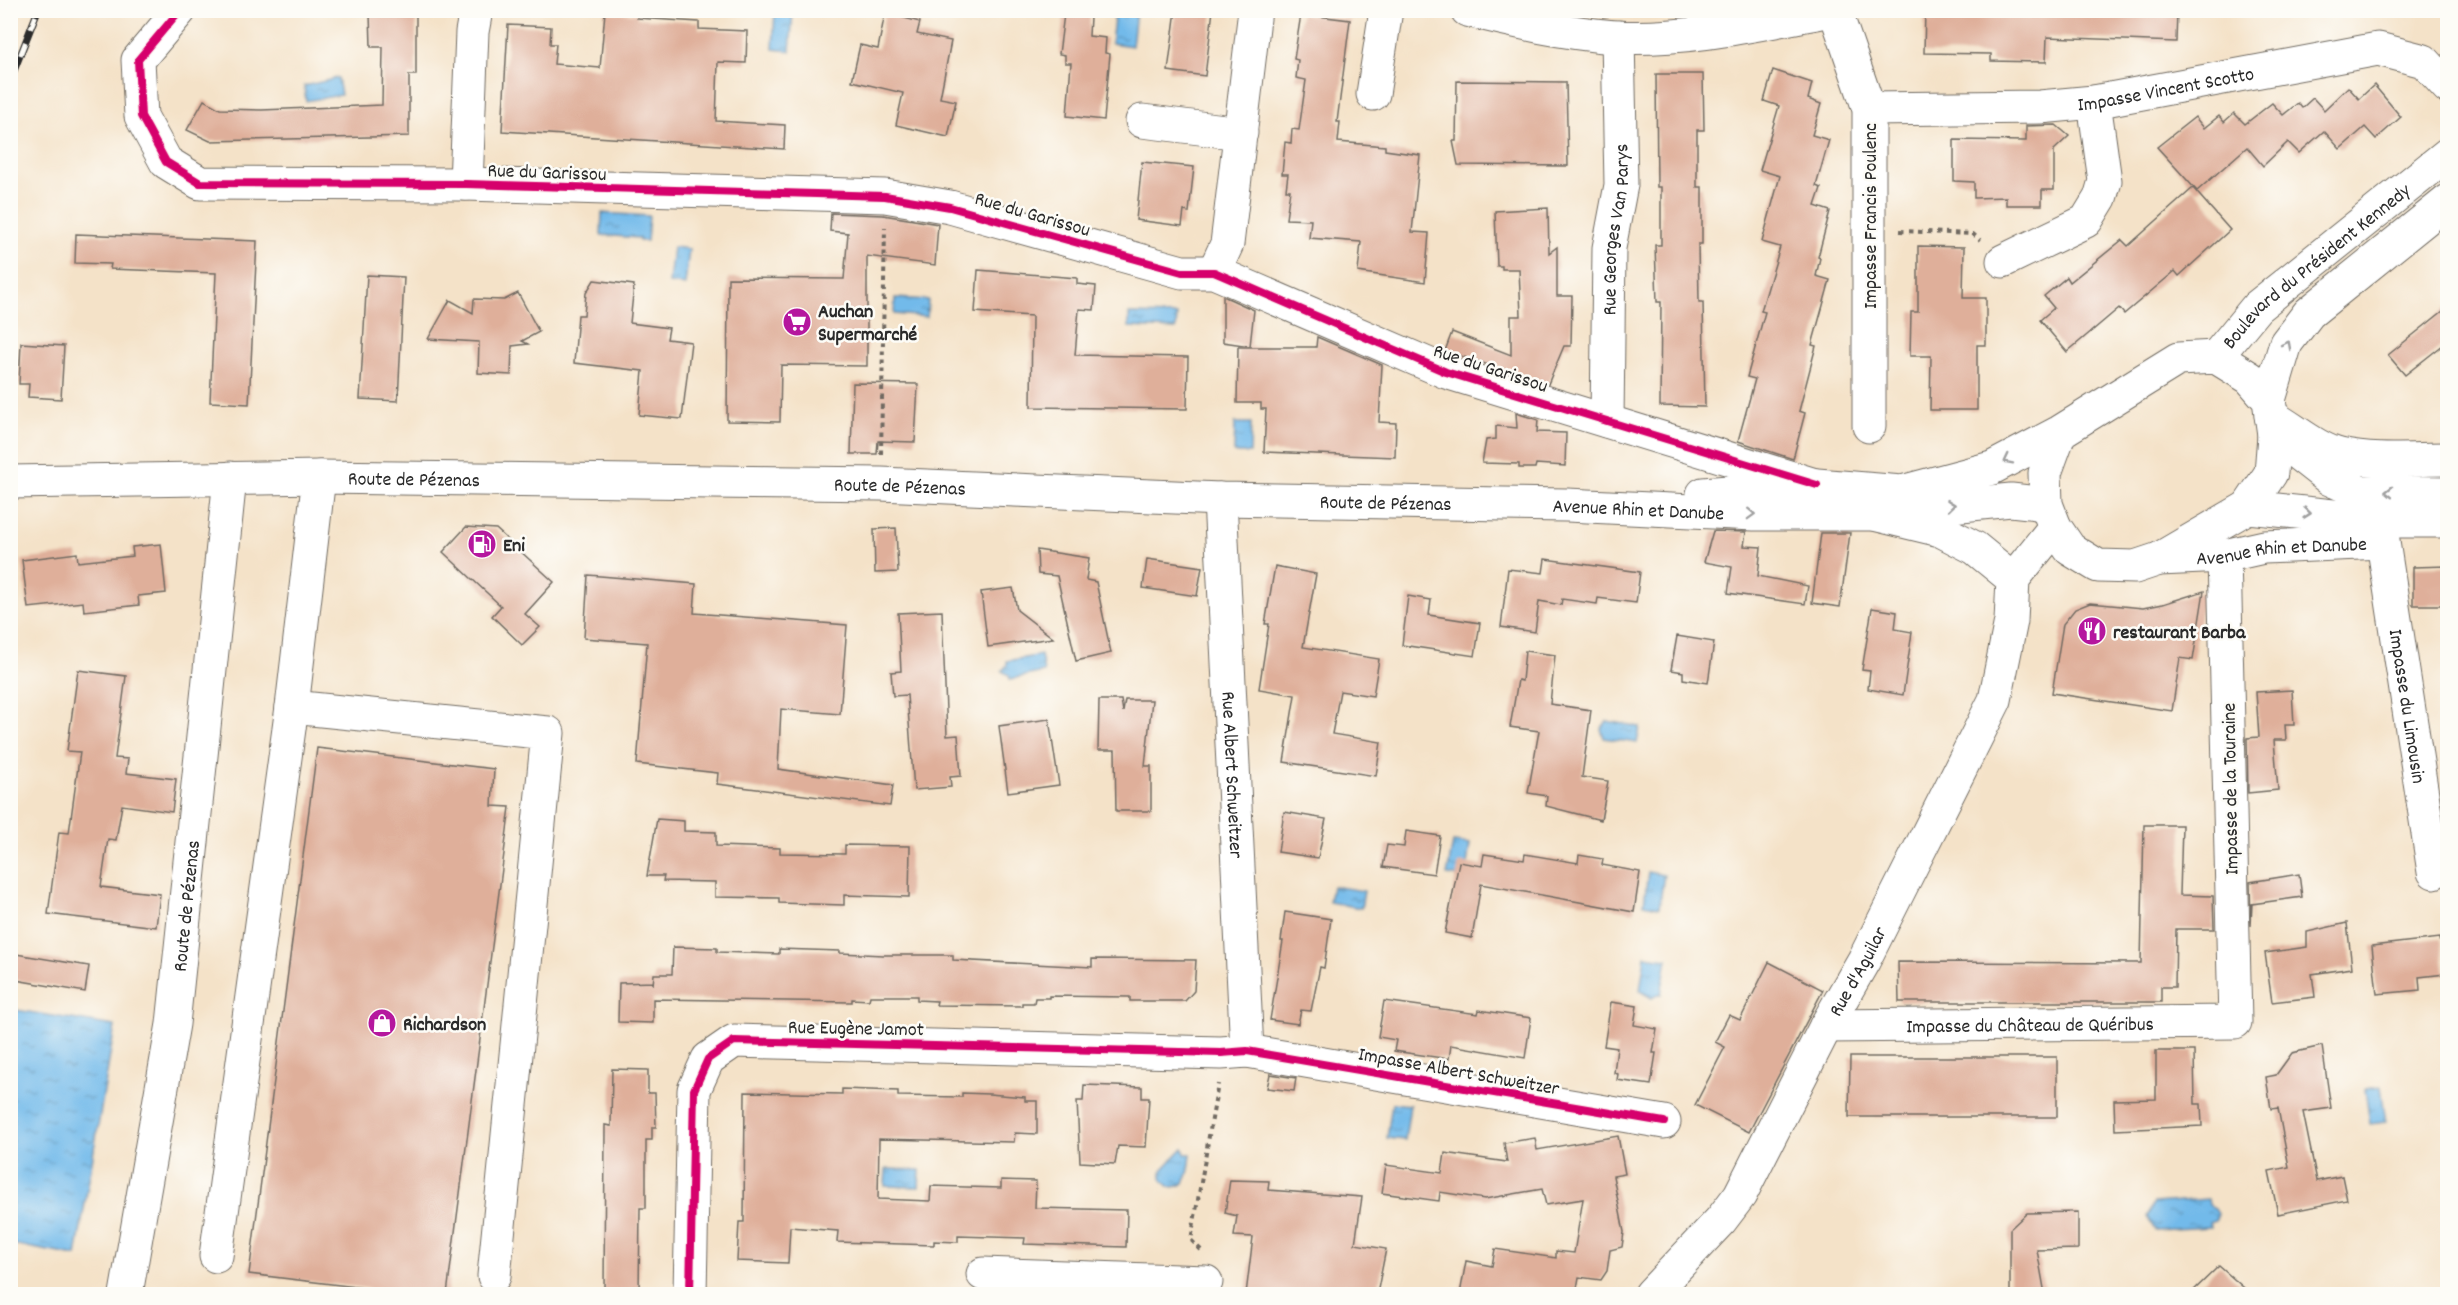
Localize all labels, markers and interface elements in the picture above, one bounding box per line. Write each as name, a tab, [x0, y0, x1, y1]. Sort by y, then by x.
street label: Impasse Vincent Scotto	[2076, 61, 2257, 120]
street label: Impasse Francis Poulenc	[1858, 123, 1886, 309]
street label: Rue Georges Van Parys	[1597, 143, 1638, 316]
street label: Rue du Garissou	[487, 158, 607, 190]
street label: Boulevard du Président Kennedy	[2217, 178, 2418, 356]
street label: Rue du Garissou	[971, 186, 1093, 246]
place label: Auchan Supermarché	[818, 299, 918, 350]
supermarket icon: Auchan Supermarché	[781, 306, 813, 338]
street label: Rue du Garissou	[1429, 338, 1551, 402]
one-way arrow	[2280, 340, 2291, 351]
one-way arrow	[2004, 452, 2015, 464]
street label: Route de Pézenas	[348, 466, 480, 496]
street label: Route de Pézenas	[834, 472, 966, 505]
one-way arrow	[2385, 486, 2394, 498]
street label: Route de Pézenas	[1319, 490, 1452, 520]
street label: Avenue Rhin et Danube	[1552, 494, 1725, 530]
one-way arrow	[1947, 499, 1956, 512]
one-way arrow	[2302, 506, 2311, 519]
one-way arrow	[1747, 508, 1756, 520]
fuel station icon: Eni	[466, 528, 498, 560]
street label: Avenue Rhin et Danube	[2196, 532, 2368, 574]
place label: Eni	[503, 533, 525, 561]
restaurant icon: restaurant Barba	[2076, 615, 2108, 647]
place label: restaurant Barba	[2113, 620, 2246, 648]
street label: Impasse du Limousin	[2380, 627, 2431, 786]
street label: Rue Albert Schweitzer	[1212, 691, 1249, 859]
street label: Impasse de la Touraine	[2216, 702, 2248, 875]
street label: Route de Pézenas	[168, 839, 209, 973]
street label: Rue d'Aguilar	[1823, 922, 1896, 1023]
shop icon: Richardson	[366, 1007, 398, 1039]
place label: Richardson	[403, 1012, 486, 1040]
street label: Impasse du Château de Quéribus	[1906, 1012, 2154, 1042]
street label: Rue Eugène Jamot	[788, 1015, 924, 1045]
street label: Impasse Albert Schweitzer	[1356, 1041, 1562, 1105]

